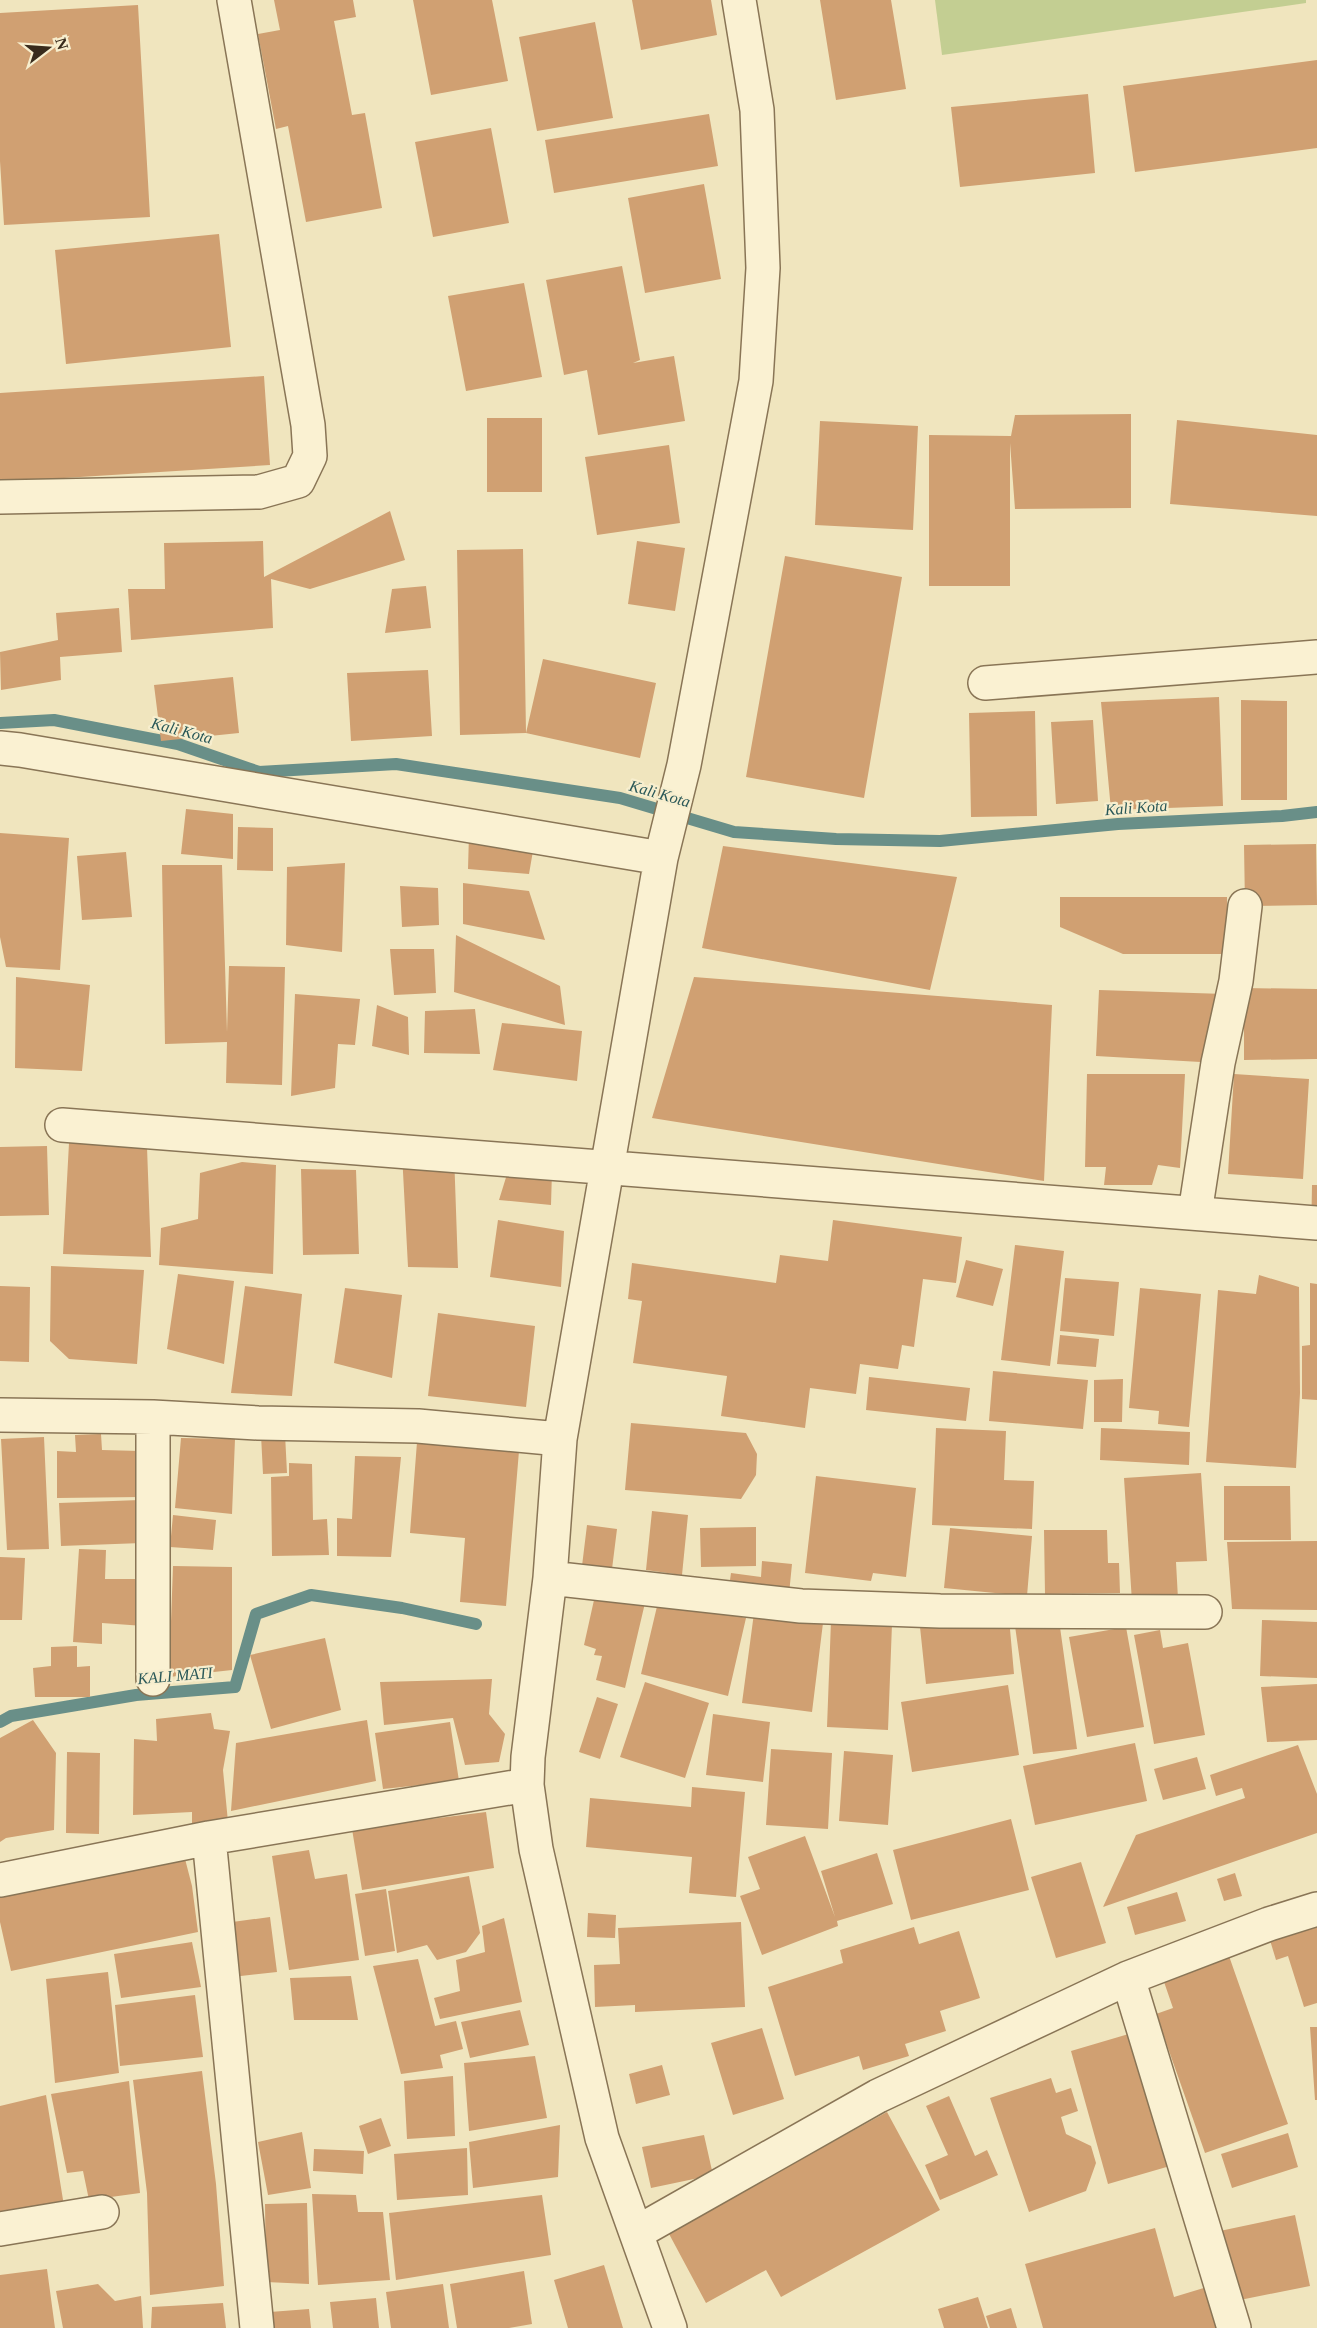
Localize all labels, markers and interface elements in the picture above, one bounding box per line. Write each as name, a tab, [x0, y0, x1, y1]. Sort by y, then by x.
north arrow	[18, 18, 78, 78]
text: N	[52, 36, 72, 52]
water label: Kali Kota	[148, 714, 214, 747]
water label: Kali Kota	[626, 776, 692, 810]
water label: Kali Kota	[1103, 797, 1168, 818]
water label: KALI MATI	[136, 1664, 214, 1687]

